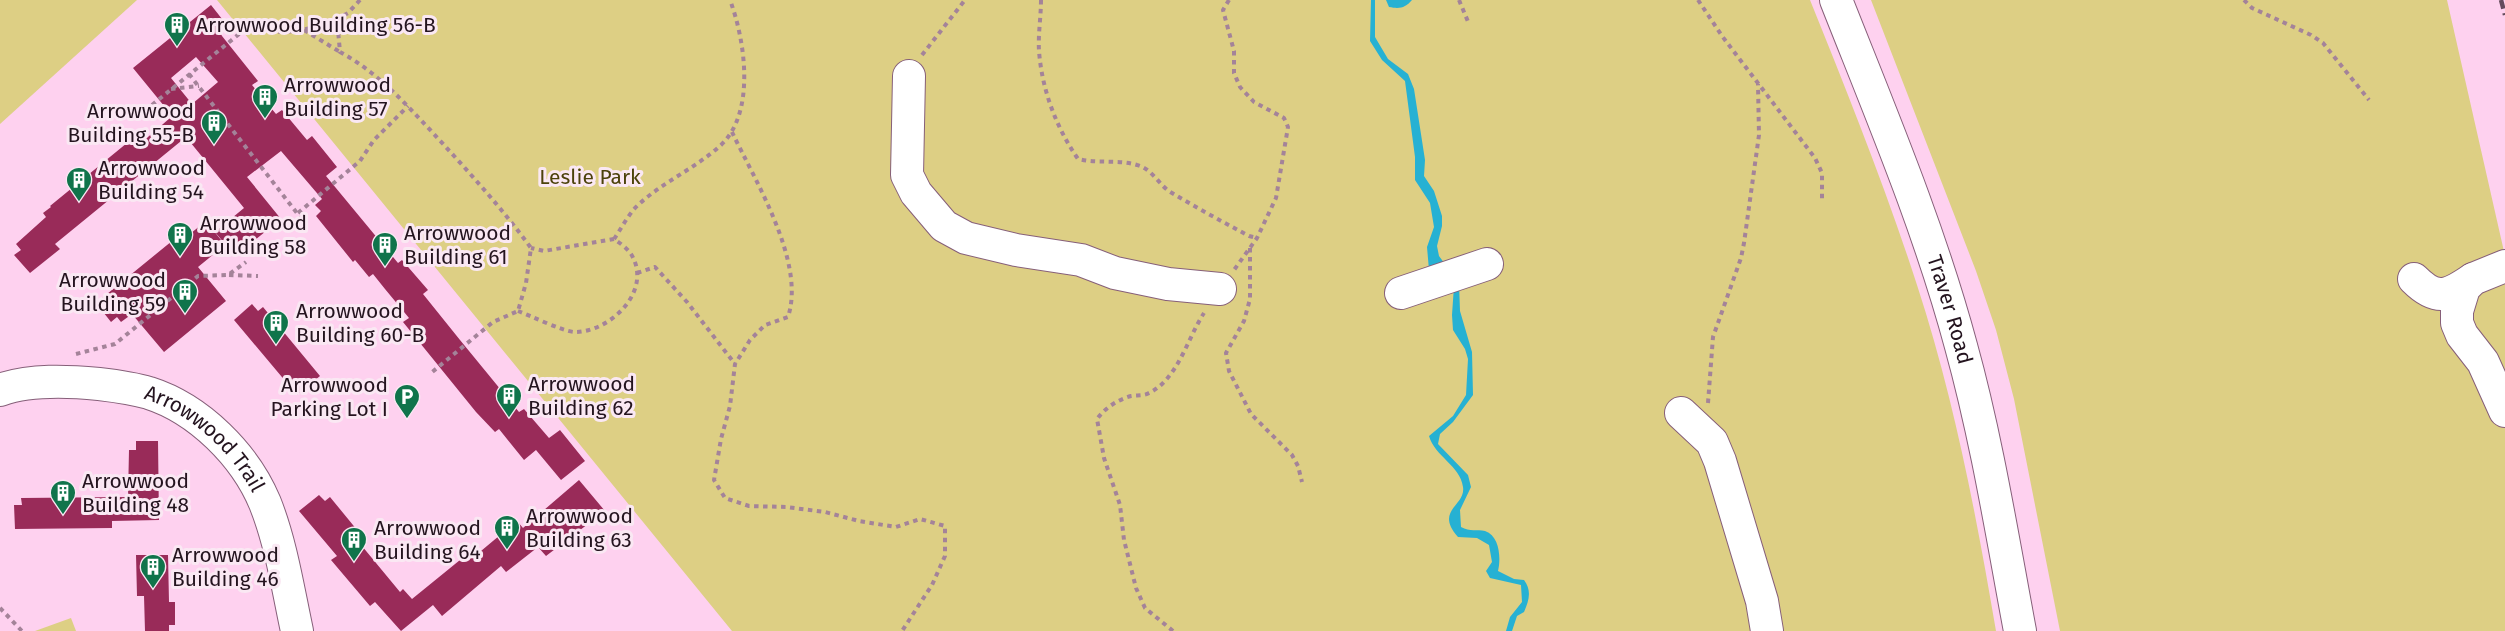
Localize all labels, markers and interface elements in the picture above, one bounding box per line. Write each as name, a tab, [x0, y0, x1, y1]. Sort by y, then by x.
building icon: Arrowwood Building 56-B	[162, 10, 192, 48]
place label: Arrowwood Building 56-B	[196, 12, 436, 38]
place label: Arrowwood Building 57	[284, 72, 391, 122]
building icon: Arrowwood Building 57	[250, 82, 280, 120]
place label: Arrowwood Building 55-B	[68, 98, 194, 148]
building icon: Arrowwood Building 55-B	[199, 108, 229, 146]
place label: Arrowwood Building 54	[98, 155, 205, 205]
park label: Leslie Park	[539, 164, 641, 190]
building icon: Arrowwood Building 54	[64, 165, 94, 203]
place label: Arrowwood Building 58	[200, 210, 307, 260]
building icon: Arrowwood Building 58	[165, 220, 195, 258]
place label: Arrowwood Building 61	[404, 220, 511, 270]
building icon: Arrowwood Building 61	[370, 230, 400, 268]
street label: Traver Road	[1921, 252, 1978, 367]
place label: Arrowwood Building 59	[59, 267, 166, 317]
building icon: Arrowwood Building 59	[170, 277, 200, 315]
place label: Arrowwood Building 60-B	[296, 298, 424, 348]
building icon: Arrowwood Building 60-B	[261, 308, 291, 346]
place label: Arrowwood Building 62	[528, 371, 635, 421]
place label: Arrowwood Parking Lot I	[270, 372, 388, 422]
street label: Arrowwood Trail	[141, 379, 270, 496]
building icon: Arrowwood Building 62	[494, 381, 524, 419]
parking icon: Arrowwood Parking Lot I	[392, 382, 422, 420]
place label: Arrowwood Building 48	[82, 468, 189, 518]
building icon: Arrowwood Building 48	[48, 478, 78, 516]
place label: Arrowwood Building 63	[526, 503, 633, 553]
building icon: Arrowwood Building 63	[492, 513, 522, 551]
place label: Arrowwood Building 64	[374, 515, 481, 565]
building icon: Arrowwood Building 64	[339, 525, 369, 563]
place label: Arrowwood Building 46	[172, 542, 279, 592]
building icon: Arrowwood Building 46	[138, 552, 168, 590]

